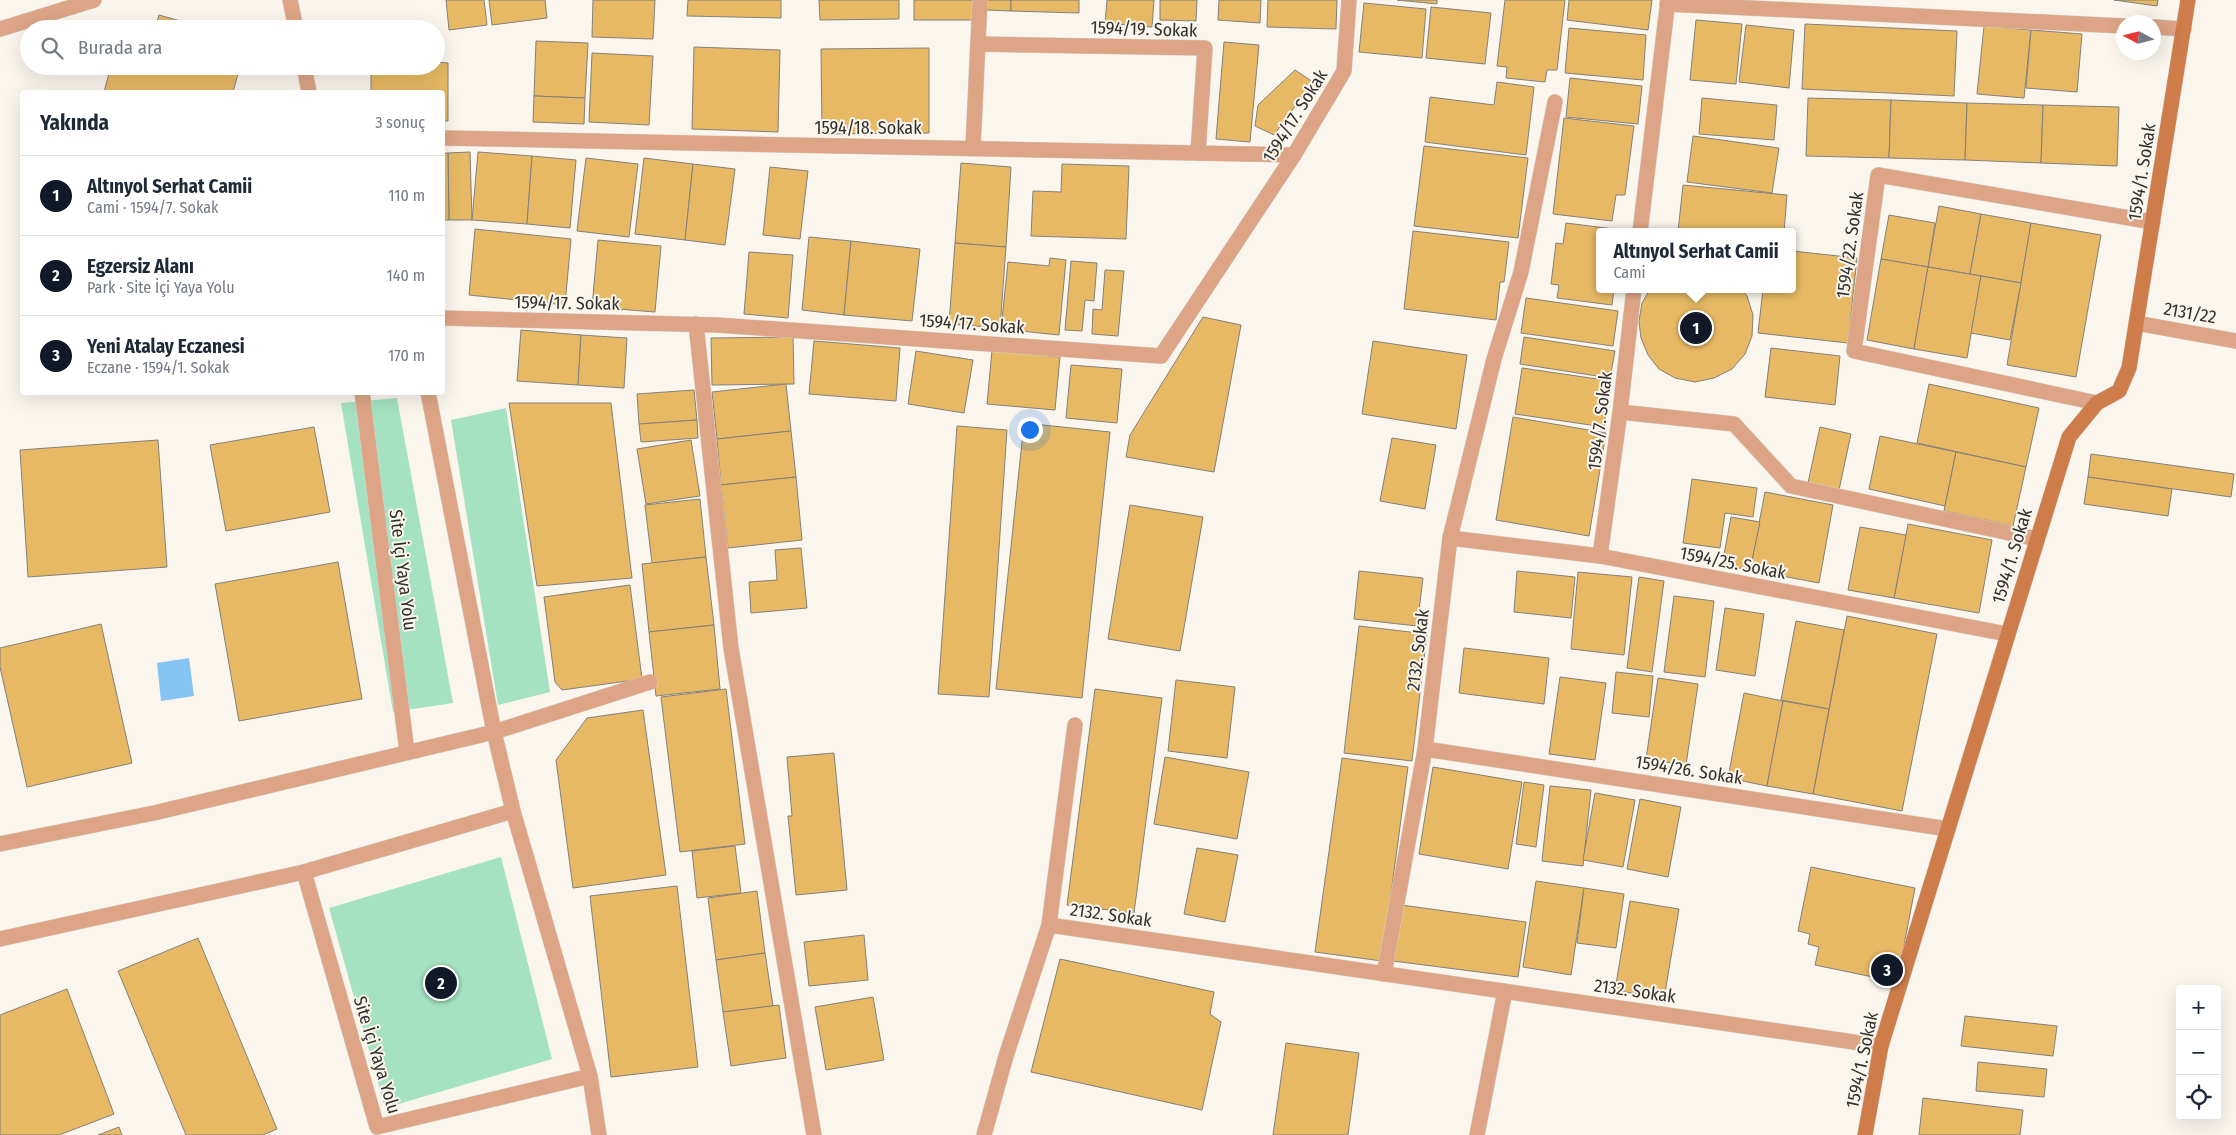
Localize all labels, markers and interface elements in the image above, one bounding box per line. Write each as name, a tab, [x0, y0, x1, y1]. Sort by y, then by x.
north arrow	[2116, 15, 2161, 60]
street label: 1594/19. Sokak	[1090, 16, 1198, 42]
search box	[20, 20, 445, 75]
icon: search	[38, 34, 66, 62]
text: Burada ara	[78, 36, 162, 59]
street label: 1594/17. Sokak	[1258, 65, 1333, 167]
text: Yakında	[40, 110, 109, 136]
text: 3 sonuç	[375, 113, 425, 132]
street label: 1594/18. Sokak	[814, 117, 922, 139]
street label: 1594/1. Sokak	[2123, 121, 2161, 222]
text: Altınyol Serhat Camii	[87, 175, 252, 198]
text: 1	[53, 186, 59, 205]
text: 110 m	[388, 186, 425, 205]
street label: 1594/22. Sokak	[1832, 190, 1868, 300]
text: Cami · 1594/7. Sokak	[87, 198, 218, 217]
popup	[1596, 228, 1796, 293]
text: Altınyol Serhat Camii	[1613, 240, 1779, 263]
text: Egzersiz Alanı	[87, 255, 194, 278]
text: Cami	[1613, 263, 1646, 282]
text: 2	[52, 266, 60, 285]
text: 140 m	[387, 266, 425, 285]
text: Park · Site İçi Yaya Yolu	[87, 278, 235, 297]
street label: 1594/17. Sokak	[514, 291, 620, 315]
street label: 2131/22	[2162, 298, 2218, 328]
street label: 1594/17. Sokak	[919, 309, 1026, 339]
pin: 1	[1680, 309, 1712, 347]
text: Yeni Atalay Eczanesi	[87, 335, 245, 358]
text: 3	[52, 346, 60, 365]
text: 170 m	[388, 346, 425, 365]
text: Eczane · 1594/1. Sokak	[87, 358, 229, 377]
street label: 1594/7. Sokak	[1583, 370, 1617, 472]
your location	[1017, 417, 1043, 443]
street label: 1594/1. Sokak	[1987, 505, 2037, 606]
street label: Site İçi Yaya Yolu	[385, 508, 421, 632]
street label: 1594/25. Sokak	[1678, 542, 1789, 584]
street label: 2132. Sokak	[1402, 607, 1434, 692]
street label: 1594/26. Sokak	[1634, 751, 1745, 789]
street label: 2132. Sokak	[1069, 898, 1154, 932]
pin: 3	[1871, 951, 1903, 989]
pin: 2	[425, 964, 457, 1002]
street label: 2132. Sokak	[1593, 974, 1678, 1008]
map controls	[2176, 985, 2221, 1120]
button: +	[2176, 985, 2221, 1030]
street label: Site İçi Yaya Yolu	[349, 994, 405, 1116]
street label: 1594/1. Sokak	[1841, 1009, 1883, 1110]
button: −	[2176, 1030, 2221, 1075]
button: locate	[2176, 1075, 2221, 1120]

